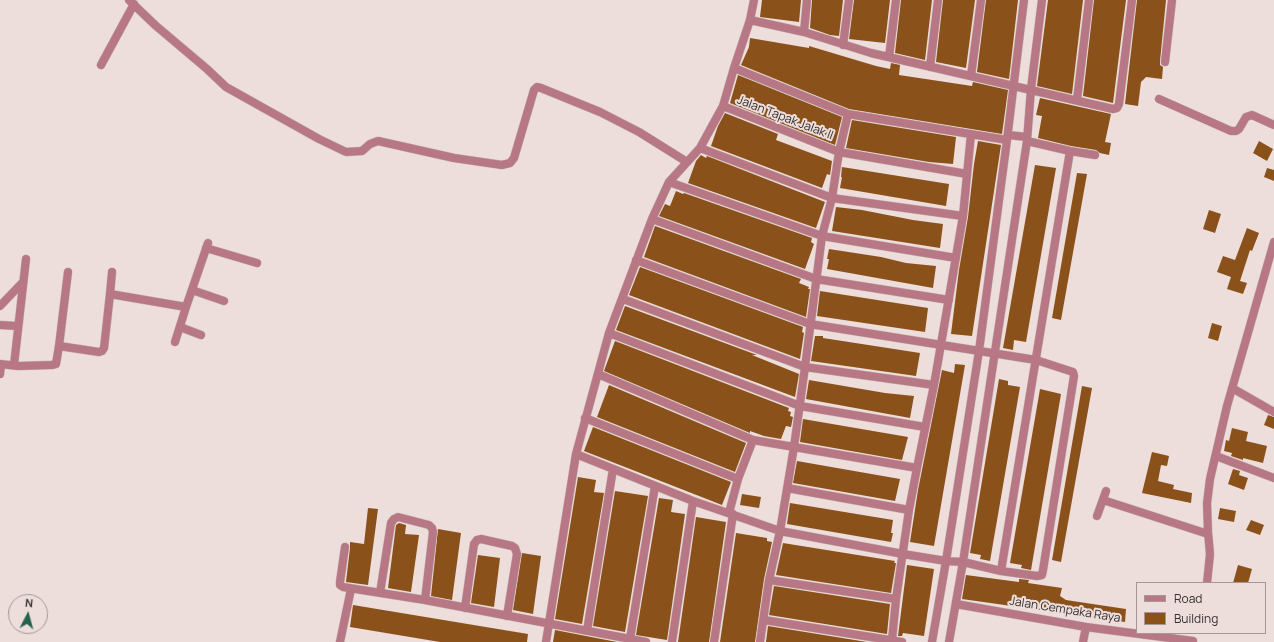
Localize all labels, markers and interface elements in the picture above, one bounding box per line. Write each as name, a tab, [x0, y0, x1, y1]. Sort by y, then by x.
street label: Jalan Tapak Jalak II	[735, 93, 835, 143]
legend	[1136, 582, 1266, 634]
text: Road	[1174, 590, 1202, 607]
north arrow	[8, 594, 48, 634]
street label: Jalan Cempaka Raya	[1008, 594, 1122, 626]
text: N	[24, 595, 34, 610]
text: Building	[1174, 610, 1218, 627]

